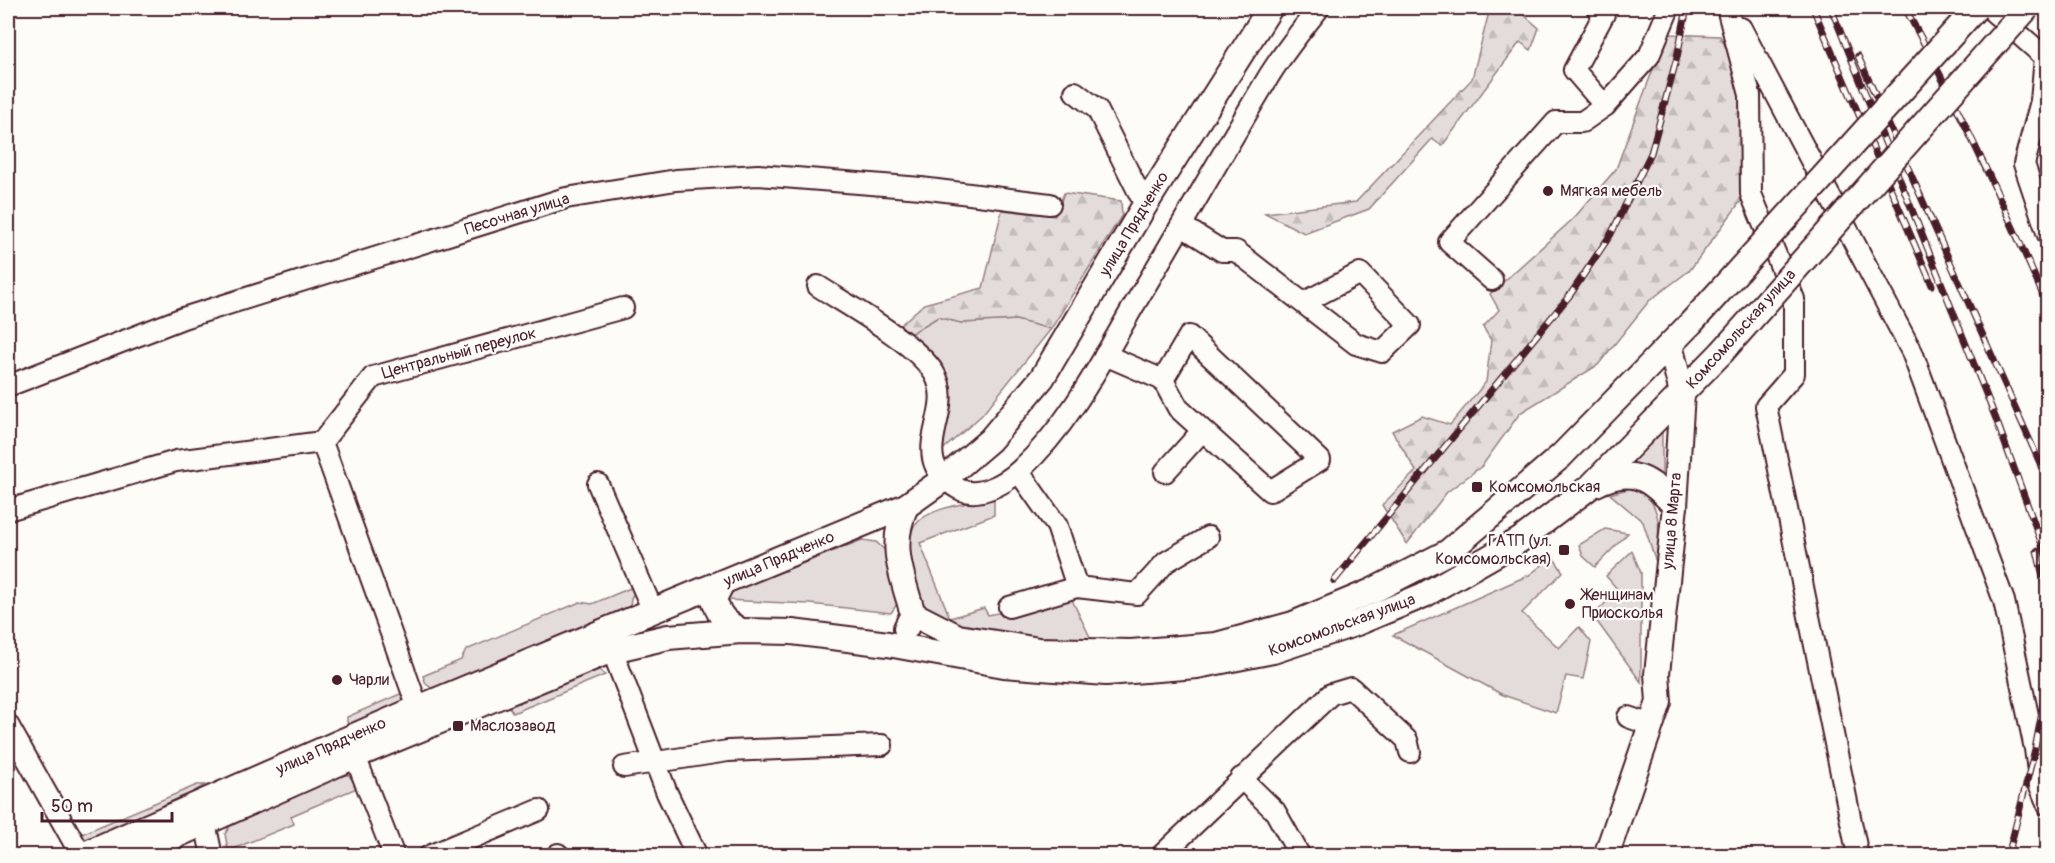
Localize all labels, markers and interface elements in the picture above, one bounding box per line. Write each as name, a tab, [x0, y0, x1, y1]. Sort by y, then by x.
street label: улица Прядченко	[1094, 168, 1173, 281]
place label: Мягкая мебель	[1560, 181, 1662, 201]
marker: Мягкая мебель	[1541, 184, 1555, 198]
street label: Песочная улица	[462, 189, 572, 239]
street label: Комсомольская улица	[1682, 265, 1800, 393]
street label: Центральный переулок	[380, 323, 538, 383]
street label: улица 8 Марта	[1658, 472, 1686, 571]
place label: Комсомольская	[1489, 477, 1600, 497]
marker: Комсомольская	[1470, 480, 1484, 494]
street label: улица Прядченко	[720, 527, 838, 592]
place label: ГАТП (ул. Комсомольская)	[1435, 531, 1552, 569]
marker: ГАТП (ул. Комсомольская)	[1557, 543, 1571, 557]
place label: Женщинам Приосколья	[1579, 585, 1663, 623]
street label: Комсомольская улица	[1266, 589, 1418, 661]
marker: Женщинам Приосколья	[1563, 597, 1577, 611]
place label: Чарли	[349, 670, 389, 690]
marker: Чарли	[330, 673, 344, 687]
street label: улица Прядченко	[272, 713, 390, 780]
place label: Маслозавод	[470, 716, 556, 736]
marker: Маслозавод	[451, 719, 465, 733]
scale bar	[42, 785, 172, 823]
text: 50 m	[51, 795, 93, 818]

